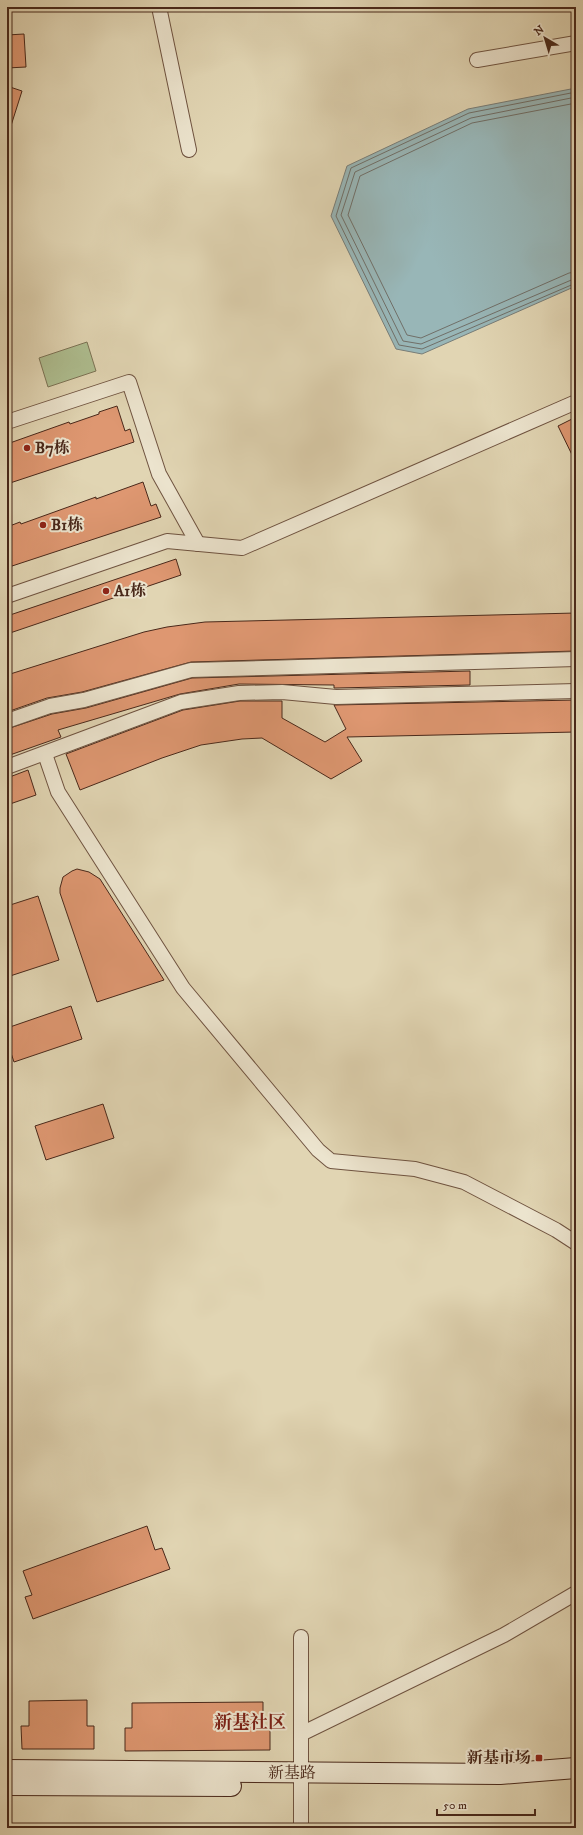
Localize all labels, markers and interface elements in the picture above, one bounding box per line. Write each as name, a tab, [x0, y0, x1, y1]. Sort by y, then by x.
north arrow	[525, 18, 565, 58]
text: N	[532, 23, 547, 39]
place label: B7栋	[35, 438, 70, 458]
marker: B7栋	[22, 443, 32, 453]
place label: B1栋	[51, 515, 83, 535]
marker: B1栋	[38, 520, 48, 530]
place label: A1栋	[113, 581, 146, 601]
marker: A1栋	[101, 586, 111, 596]
district label: 新基社区	[214, 1712, 286, 1734]
place label: 新基市场	[467, 1748, 531, 1768]
marker: 新基市场	[534, 1753, 544, 1763]
street label: 新基路	[268, 1763, 316, 1783]
scale bar	[437, 1791, 535, 1817]
text: 50 m	[443, 1798, 467, 1813]

